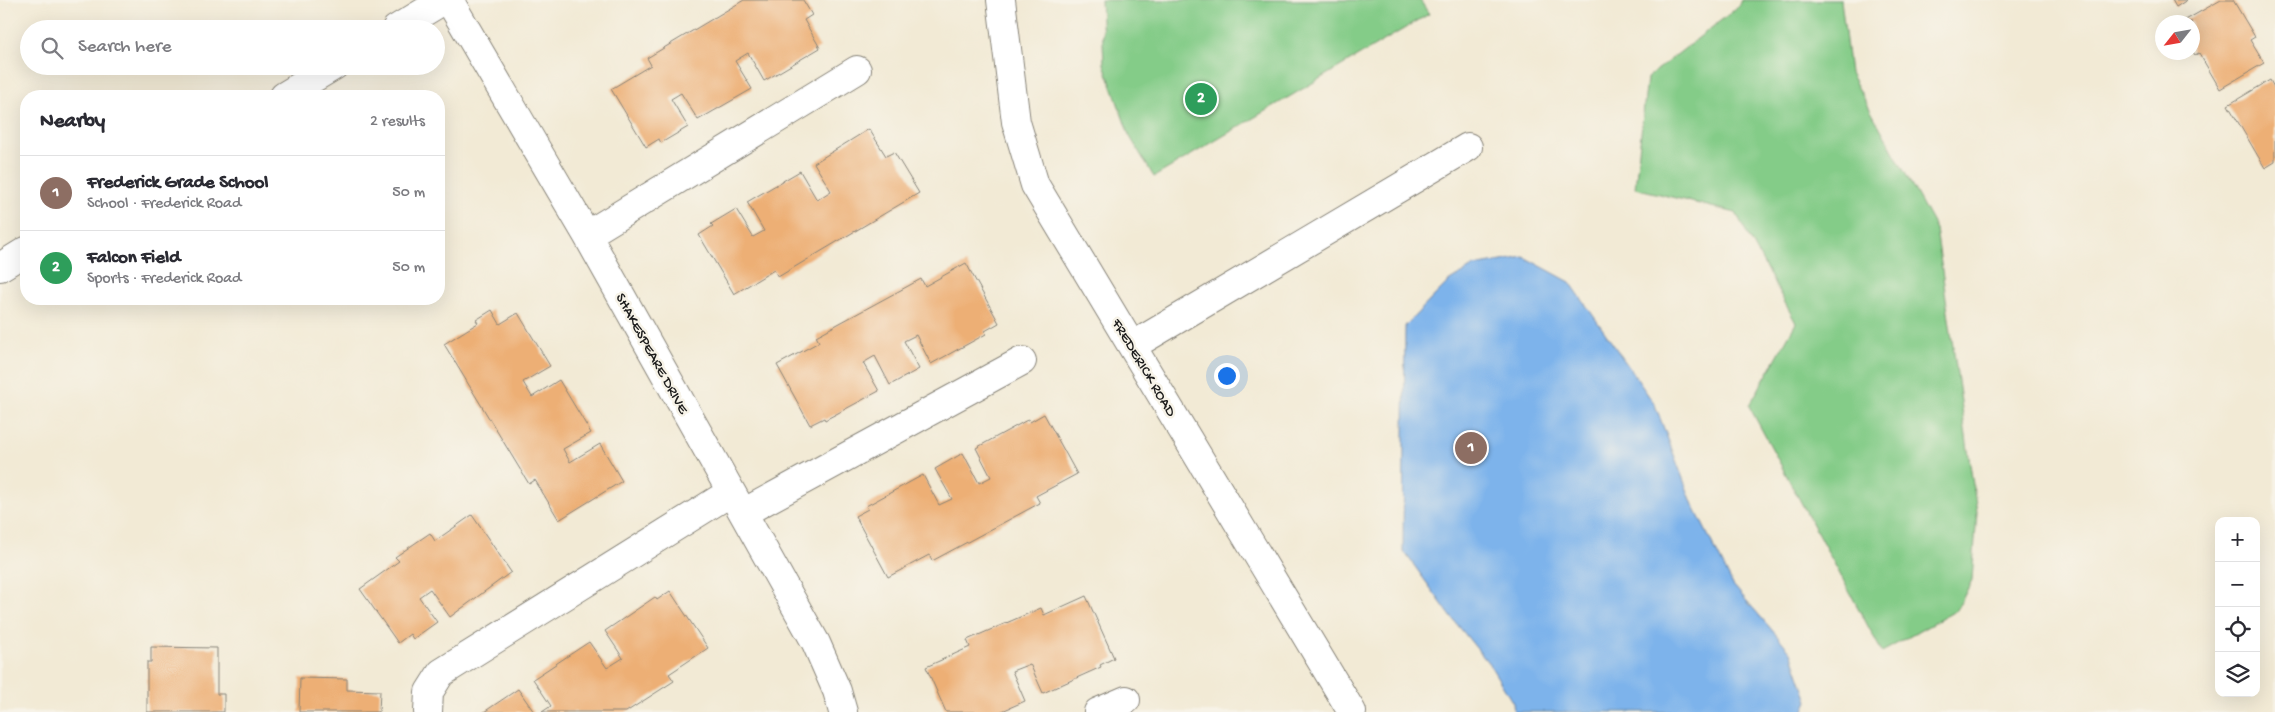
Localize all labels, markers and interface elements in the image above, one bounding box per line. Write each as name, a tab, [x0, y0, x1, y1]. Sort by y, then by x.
north arrow	[2155, 15, 2200, 60]
search box	[20, 20, 445, 75]
icon: search	[38, 34, 66, 62]
text: Search here	[78, 36, 172, 59]
pin: 2	[1185, 80, 1217, 118]
text: Nearby	[40, 110, 105, 135]
text: 2 results	[370, 113, 425, 132]
text: Frederick Grade School	[87, 172, 269, 195]
text: 1	[53, 184, 59, 203]
text: 50 m	[392, 184, 425, 203]
text: School · Frederick Road	[87, 195, 241, 214]
text: Falcon Field	[87, 247, 180, 270]
text: 2	[52, 259, 60, 278]
text: 50 m	[392, 259, 425, 278]
text: Sports · Frederick Road	[87, 270, 241, 289]
street label: SHAKESPEARE DRIVE	[611, 291, 692, 418]
street label: FREDERICK ROAD	[1106, 315, 1180, 420]
your location	[1214, 363, 1240, 389]
pin: 1	[1455, 429, 1487, 467]
map controls	[2215, 517, 2260, 697]
button: +	[2215, 517, 2260, 562]
button: −	[2215, 562, 2260, 607]
button: locate	[2215, 607, 2260, 652]
button: layers	[2215, 652, 2260, 697]

